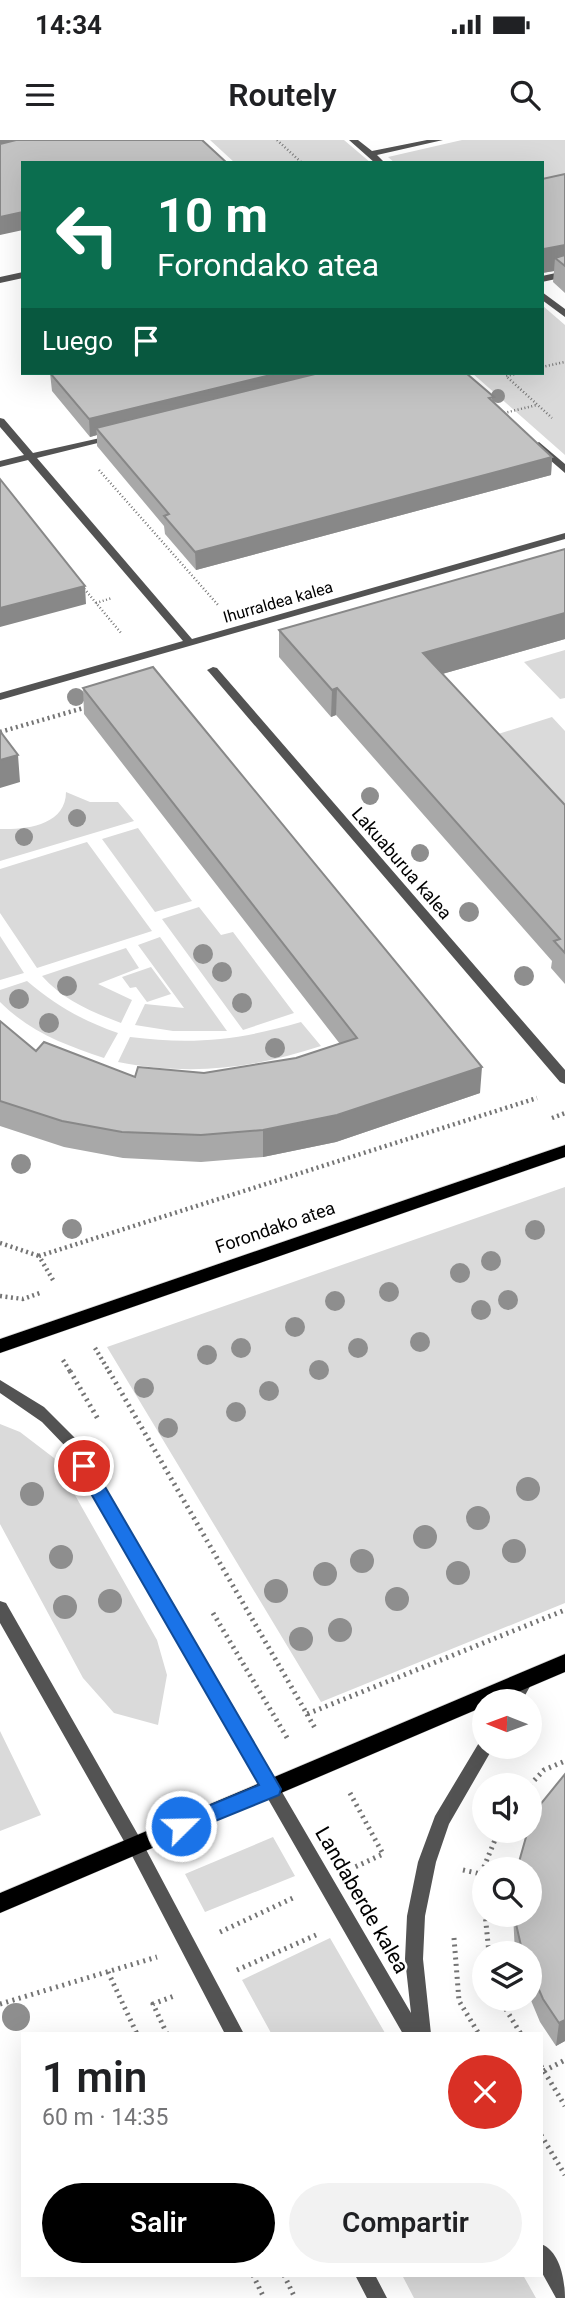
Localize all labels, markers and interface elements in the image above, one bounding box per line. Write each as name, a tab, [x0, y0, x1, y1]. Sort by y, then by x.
text: 14:34	[35, 10, 102, 40]
icon: menu	[21, 76, 59, 114]
text: Routely	[228, 76, 337, 114]
icon: search	[506, 76, 544, 114]
text: 10 m	[157, 187, 268, 244]
icon: left	[42, 189, 133, 280]
text: Forondako atea	[157, 246, 379, 284]
icon: arrive	[127, 322, 165, 360]
text: Luego	[42, 326, 113, 356]
street label: Ihurraldea kalea	[221, 577, 335, 627]
street label: Lakuaburua kalea	[348, 803, 456, 923]
street label: Forondako atea	[212, 1197, 338, 1257]
pin	[54, 1436, 114, 1496]
icon: arrive	[65, 1447, 103, 1485]
north arrow	[472, 1689, 542, 1759]
map controls	[472, 1689, 542, 2011]
button: sound	[472, 1773, 542, 1843]
position arrow	[144, 1789, 218, 1863]
street label: Landaberde kalea	[310, 1822, 414, 1978]
button: search	[472, 1857, 542, 1927]
button: layers	[472, 1941, 542, 2011]
text: 1 min	[42, 2053, 147, 2102]
button: close	[448, 2055, 522, 2129]
text: 60 m · 14:35	[42, 2104, 168, 2131]
button: Salir	[42, 2183, 275, 2263]
button: Compartir	[289, 2183, 522, 2263]

